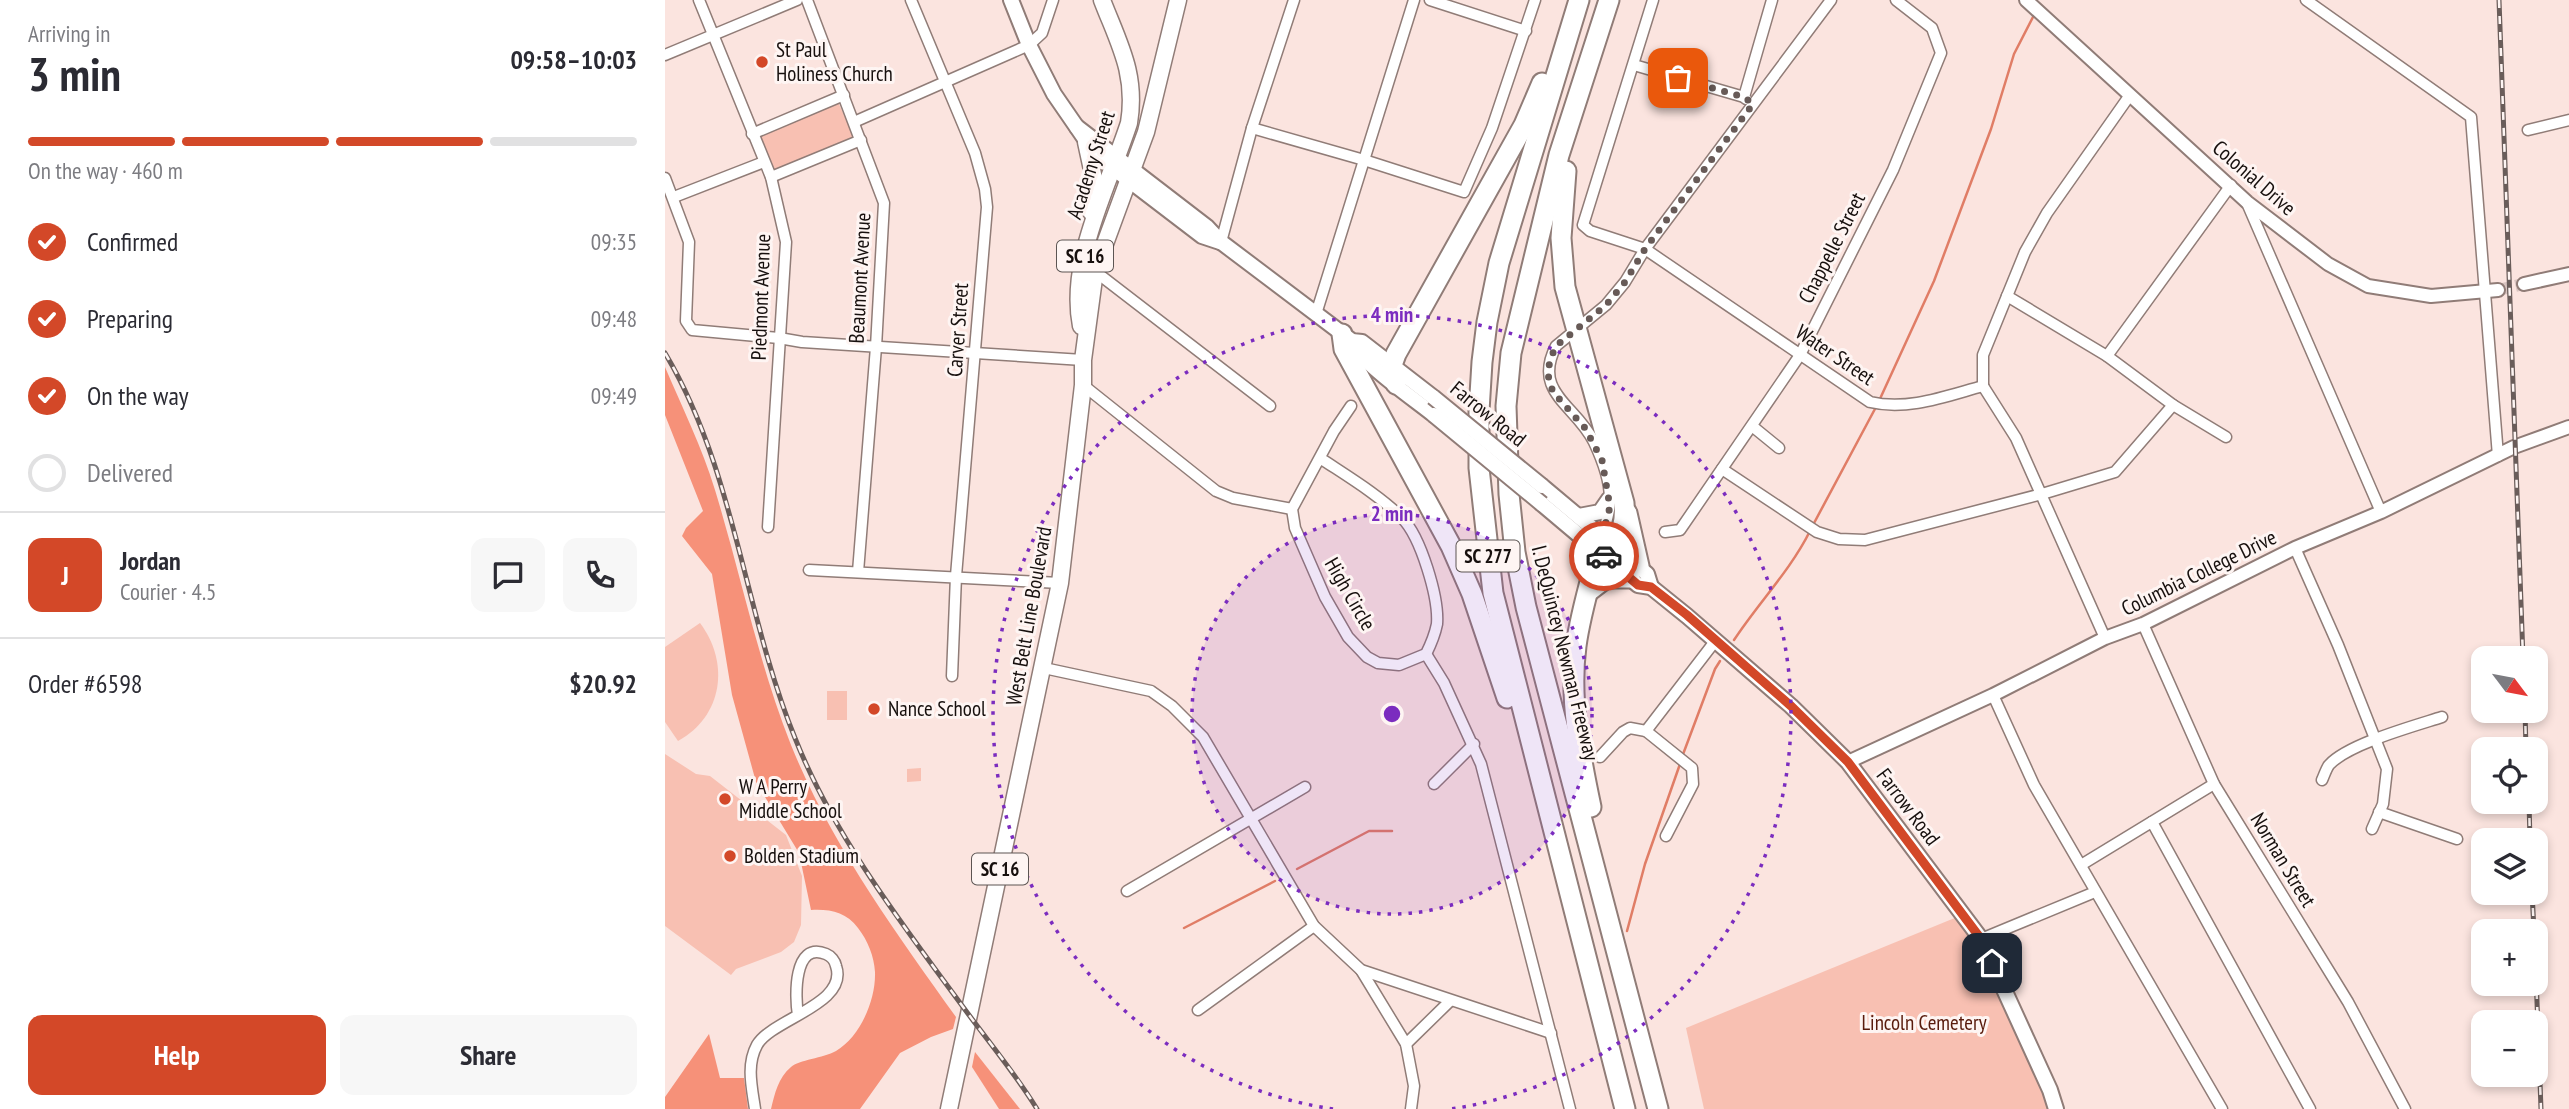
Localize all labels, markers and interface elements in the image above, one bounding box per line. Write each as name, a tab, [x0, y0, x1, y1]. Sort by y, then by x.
text: Arriving in	[28, 19, 110, 48]
place label: St Paul Holiness Church	[776, 36, 893, 87]
text: 09:58–10:03	[510, 43, 637, 76]
text: 3 min	[28, 44, 121, 104]
pin	[1648, 48, 1708, 108]
marker: St Paul Holiness Church	[754, 54, 770, 70]
icon: bag	[1659, 59, 1697, 97]
street label: Academy Street	[1060, 107, 1121, 222]
street label: Colonial Drive	[2207, 134, 2302, 221]
text: On the way · 460 m	[28, 156, 183, 185]
street label: Chappelle Street	[1792, 188, 1871, 308]
street label: Beaumont Avenue	[843, 212, 876, 344]
icon: check	[28, 223, 66, 261]
text: Confirmed	[87, 225, 178, 258]
text: 09:35	[591, 227, 637, 256]
street label: Piedmont Avenue	[745, 233, 776, 361]
road number: SC 16	[1057, 240, 1113, 272]
street label: Carver Street	[941, 282, 974, 378]
icon: check	[28, 300, 66, 338]
text: 4 min	[1371, 301, 1413, 328]
text: Preparing	[87, 302, 173, 335]
text: 09:48	[591, 304, 637, 333]
street label: Water Street	[1791, 318, 1880, 391]
street label: Farrow Road	[1445, 375, 1532, 452]
icon: check	[28, 377, 66, 415]
text: On the way	[87, 379, 189, 412]
text: 09:49	[591, 381, 637, 410]
text: Delivered	[87, 456, 173, 489]
text: 2 min	[1371, 500, 1413, 527]
courier	[1569, 521, 1639, 591]
street label: Columbia College Drive	[2117, 523, 2281, 622]
street label: West Belt Line Boulevard	[999, 524, 1058, 708]
icon: car	[1585, 537, 1623, 575]
button: chat	[471, 538, 545, 612]
button: phone	[563, 538, 637, 612]
road number: SC 277	[1457, 540, 1519, 572]
street label: I. DeQuincey Newman Freeway	[1526, 542, 1605, 763]
text: Jordan	[120, 544, 181, 577]
street label: High Circle	[1319, 553, 1382, 635]
text: J	[61, 559, 69, 592]
text: Courier · 4.5	[120, 577, 216, 606]
north arrow	[2471, 646, 2548, 723]
map controls	[2471, 646, 2548, 1087]
text: Order #6598	[28, 667, 143, 700]
text: $20.92	[569, 667, 637, 700]
place label: Nance School	[888, 695, 986, 722]
marker: Nance School	[866, 701, 882, 717]
centre of rings	[1380, 702, 1404, 726]
button: locate	[2471, 737, 2548, 814]
street label: Farrow Road	[1871, 763, 1946, 851]
place label: W A Perry Middle School	[739, 773, 842, 824]
marker: W A Perry Middle School	[717, 791, 733, 807]
street label: Norman Street	[2245, 808, 2322, 912]
button: layers	[2471, 828, 2548, 905]
place label: Bolden Stadium	[744, 842, 859, 869]
marker: Bolden Stadium	[722, 848, 738, 864]
road number: SC 16	[972, 854, 1028, 884]
button: +	[2471, 919, 2548, 996]
pin	[1962, 933, 2022, 993]
icon: home	[1973, 944, 2011, 982]
park label: Lincoln Cemetery	[1861, 1009, 1987, 1036]
button: −	[2471, 1010, 2548, 1087]
button: Help	[28, 1015, 326, 1095]
button: Share	[340, 1015, 637, 1095]

